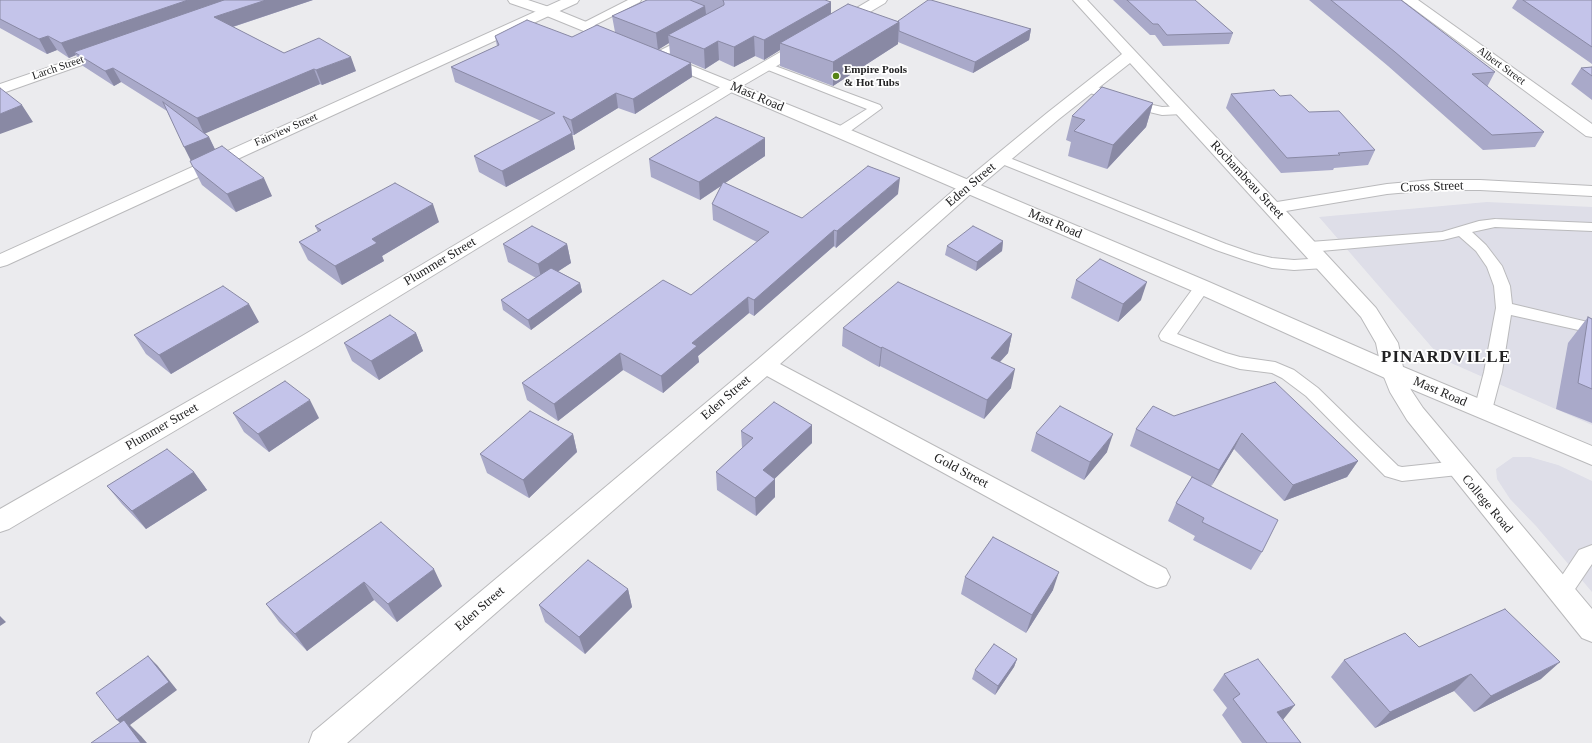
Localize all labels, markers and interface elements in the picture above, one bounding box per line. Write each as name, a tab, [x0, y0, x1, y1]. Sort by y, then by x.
street label: Albert Street	[1474, 44, 1528, 88]
street label: Larch Street	[30, 53, 86, 83]
place label: Empire Pools & Hot Tubs	[844, 63, 907, 89]
marker: Empire Pools & Hot Tubs	[831, 71, 841, 81]
street label: Mast Road	[728, 79, 786, 115]
street label: Fairview Street	[252, 110, 320, 150]
street label: Rochambeau Street	[1207, 138, 1287, 222]
street label: Eden Street	[943, 160, 999, 210]
street label: Cross Street	[1400, 178, 1464, 196]
street label: Mast Road	[1026, 206, 1084, 242]
street label: Plummer Street	[401, 234, 479, 290]
district label: PINARDVILLE	[1381, 348, 1511, 368]
street label: Eden Street	[698, 372, 754, 424]
street label: Mast Road	[1411, 374, 1469, 410]
street label: Plummer Street	[123, 400, 201, 454]
street label: Gold Street	[931, 450, 991, 492]
street label: College Road	[1458, 472, 1516, 536]
street label: Eden Street	[452, 583, 508, 635]

